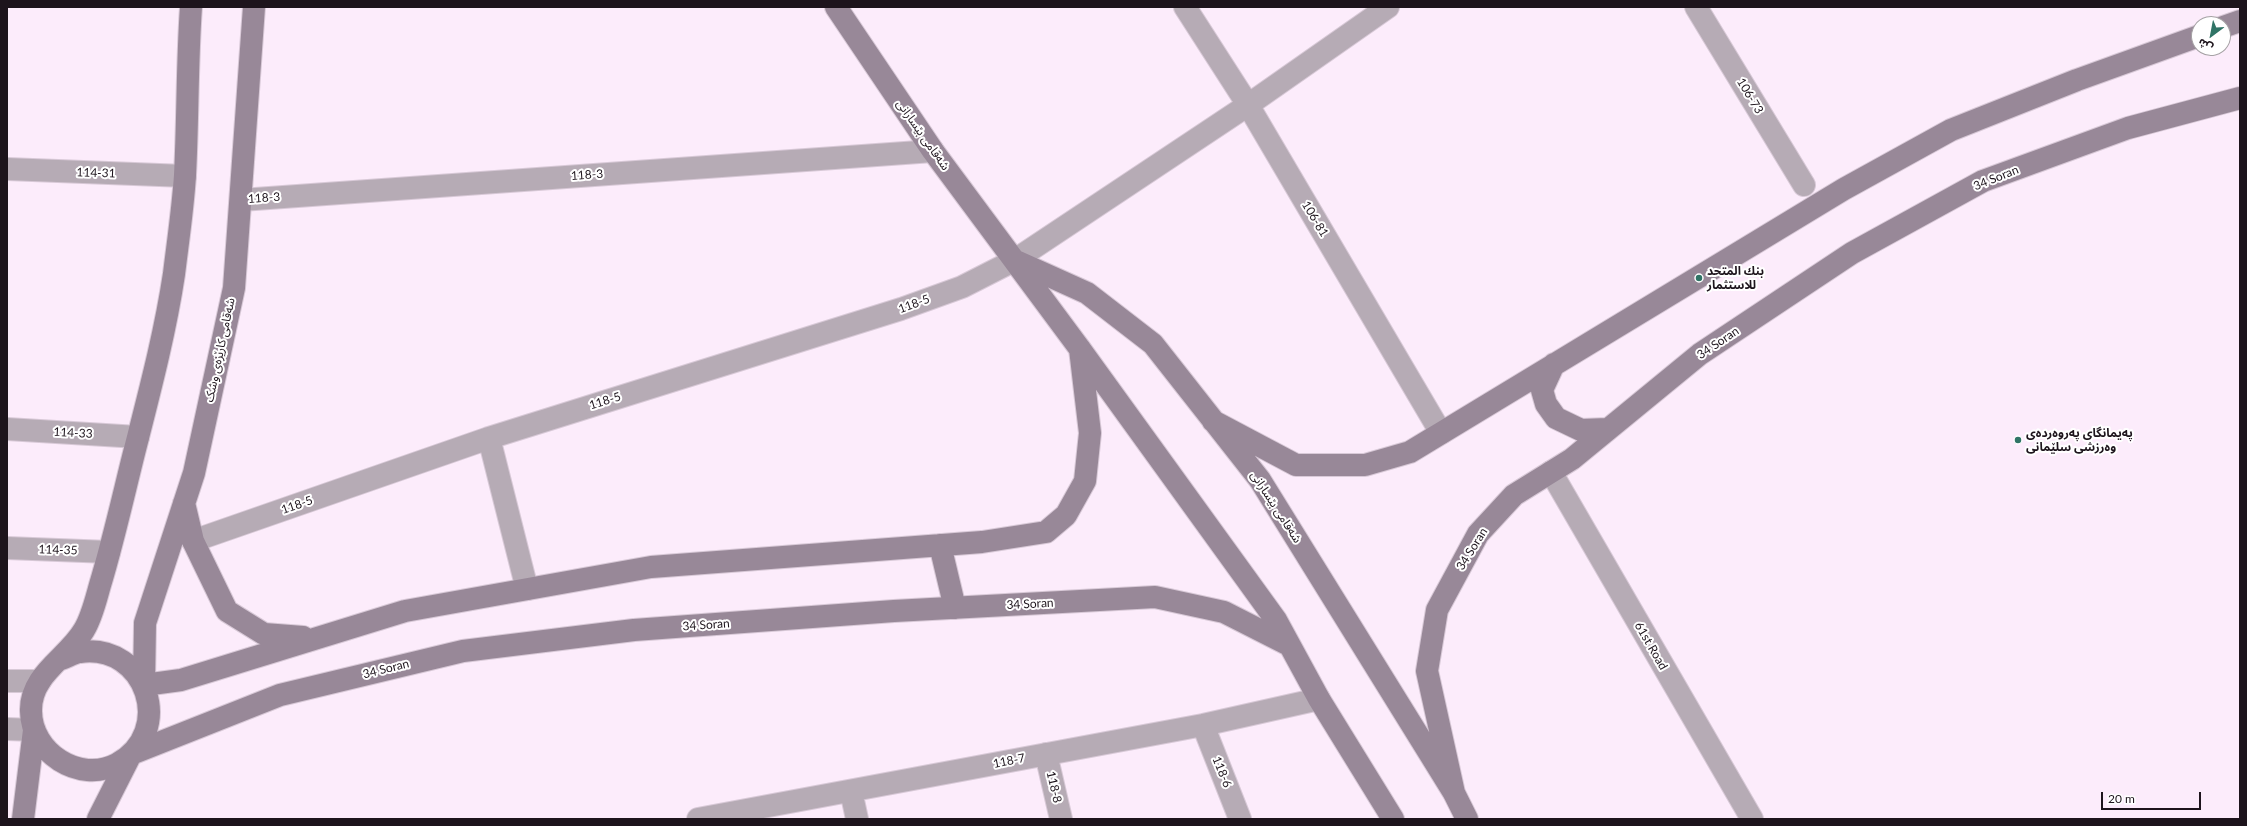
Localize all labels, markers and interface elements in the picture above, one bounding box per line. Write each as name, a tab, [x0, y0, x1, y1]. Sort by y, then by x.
north arrow	[2191, 16, 2231, 56]
text: ش	[2195, 36, 2215, 55]
street label: 106-73	[1734, 75, 1766, 117]
street label: شەقامی بێسارانی	[893, 97, 953, 173]
street label: 34 Soran	[1971, 162, 2021, 194]
street label: 114-31	[76, 165, 116, 181]
street label: 118-3	[570, 167, 604, 183]
street label: 118-3	[247, 190, 281, 206]
street label: 106-81	[1299, 198, 1331, 240]
place label: بنك المتحد للاستثمار	[1707, 264, 1764, 292]
marker: بنك المتحد للاستثمار	[1694, 273, 1704, 283]
street label: 118-5	[896, 292, 932, 316]
street label: شەقامی کارێزەی وشک	[202, 297, 238, 403]
street label: 34 Soran	[1694, 324, 1742, 362]
street label: 118-5	[587, 389, 623, 413]
street label: 114-33	[53, 425, 93, 441]
place label: پەیمانگای پەروەردەی وەرزشی سلێمانی	[2026, 426, 2133, 454]
marker: پەیمانگای پەروەردەی وەرزشی سلێمانی	[2013, 435, 2023, 445]
street label: شەقامی بێسارانی	[1247, 468, 1305, 546]
street label: 118-5	[279, 493, 315, 517]
street label: 34 Soran	[1453, 525, 1491, 573]
street label: 114-35	[38, 542, 78, 558]
street label: 34 Soran	[1006, 596, 1054, 612]
street label: 34 Soran	[682, 616, 730, 634]
street label: 61st Road	[1631, 619, 1671, 673]
street label: 34 Soran	[361, 656, 411, 682]
street label: 118-7	[992, 751, 1026, 771]
street label: 118-6	[1209, 754, 1235, 790]
street label: 118-8	[1043, 770, 1065, 804]
scale bar	[2103, 784, 2203, 810]
text: 20 m	[2108, 791, 2135, 806]

